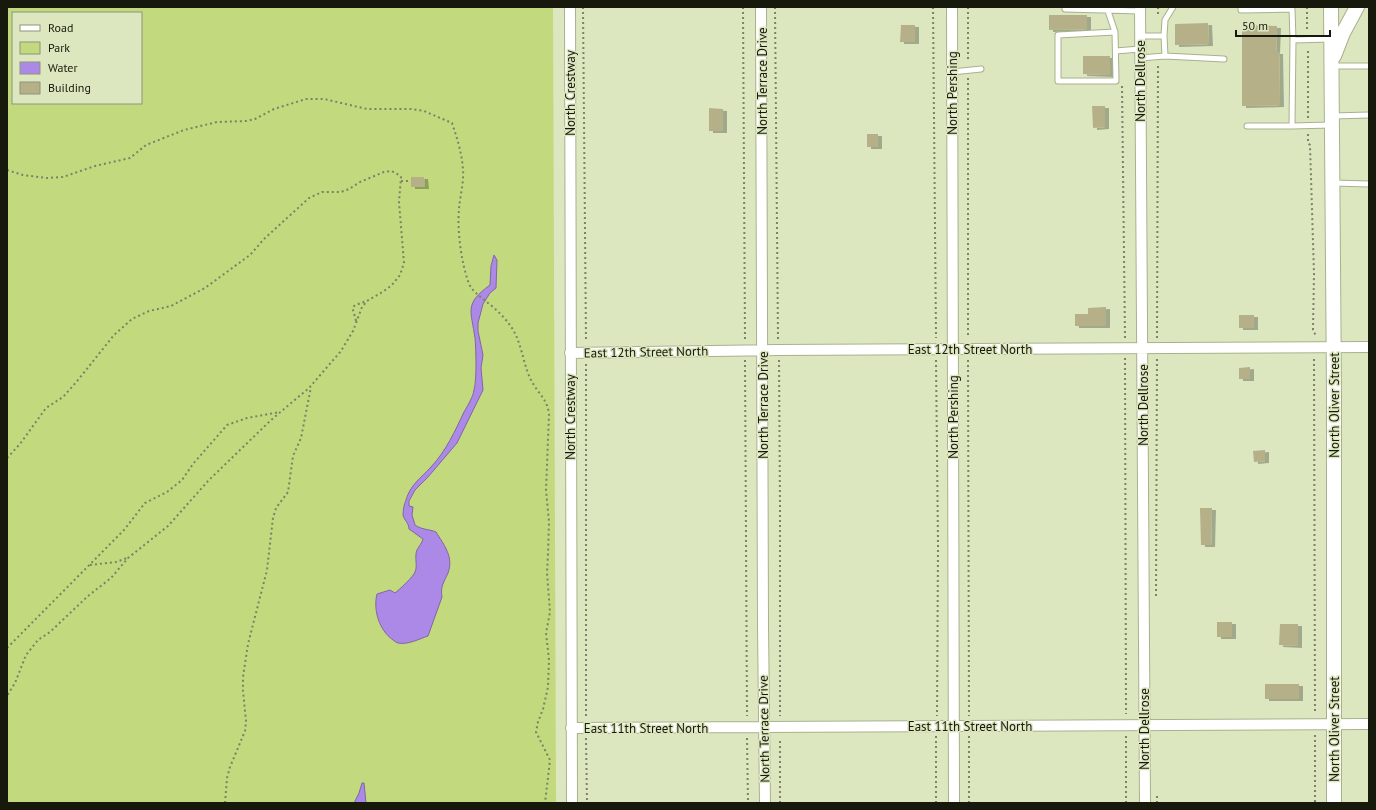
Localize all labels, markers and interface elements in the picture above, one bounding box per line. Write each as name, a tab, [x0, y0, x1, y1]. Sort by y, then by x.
legend	[12, 12, 142, 104]
scale bar	[1236, 12, 1330, 38]
text: 50 m	[1242, 18, 1268, 33]
text: Road	[48, 20, 73, 35]
street label: North Terrace Drive	[754, 27, 771, 135]
text: Park	[48, 40, 70, 55]
street label: North Dellrose	[1132, 40, 1149, 122]
street label: North Crestway	[562, 50, 579, 136]
street label: North Pershing	[944, 51, 961, 135]
text: Water	[48, 60, 78, 75]
text: Building	[48, 80, 91, 95]
street label: East 12th Street North	[908, 341, 1032, 358]
street label: East 12th Street North	[584, 342, 708, 362]
street label: North Terrace Drive	[755, 351, 772, 459]
street label: North Oliver Street	[1326, 352, 1343, 458]
street label: North Dellrose	[1135, 364, 1152, 446]
street label: North Crestway	[562, 374, 579, 460]
street label: North Pershing	[945, 375, 962, 459]
street label: North Terrace Drive	[755, 675, 773, 783]
street label: North Oliver Street	[1326, 676, 1343, 782]
street label: North Dellrose	[1136, 688, 1153, 770]
street label: East 11th Street North	[908, 718, 1032, 735]
street label: East 11th Street North	[584, 720, 708, 737]

